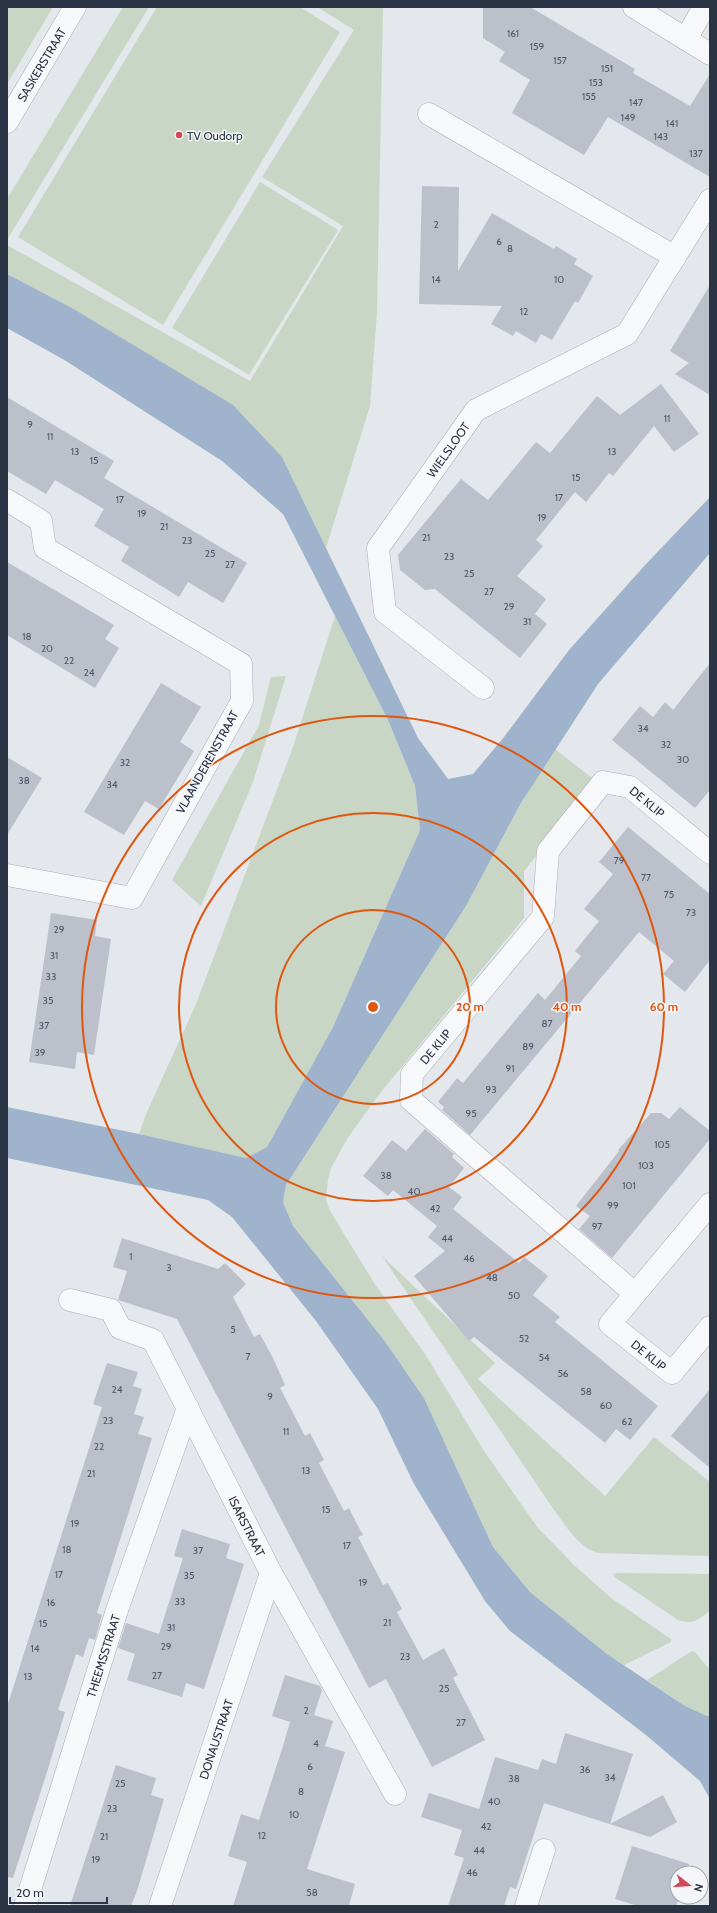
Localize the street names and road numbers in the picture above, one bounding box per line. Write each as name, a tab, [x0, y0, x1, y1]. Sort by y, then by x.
street label: SASKERSTRAAT	[13, 24, 69, 104]
street label: WIELSLOOT	[423, 419, 473, 480]
street label: VLAANDERENSTRAAT	[172, 707, 242, 816]
street label: DE KLIP	[627, 783, 668, 820]
street label: DE KLIP	[416, 1026, 454, 1067]
street label: DE KLIP	[628, 1336, 670, 1374]
street label: ISARSTRAAT	[226, 1493, 269, 1559]
street label: THEEMSSTRAAT	[83, 1612, 123, 1699]
street label: DONAUSTRAAT	[195, 1696, 236, 1781]

